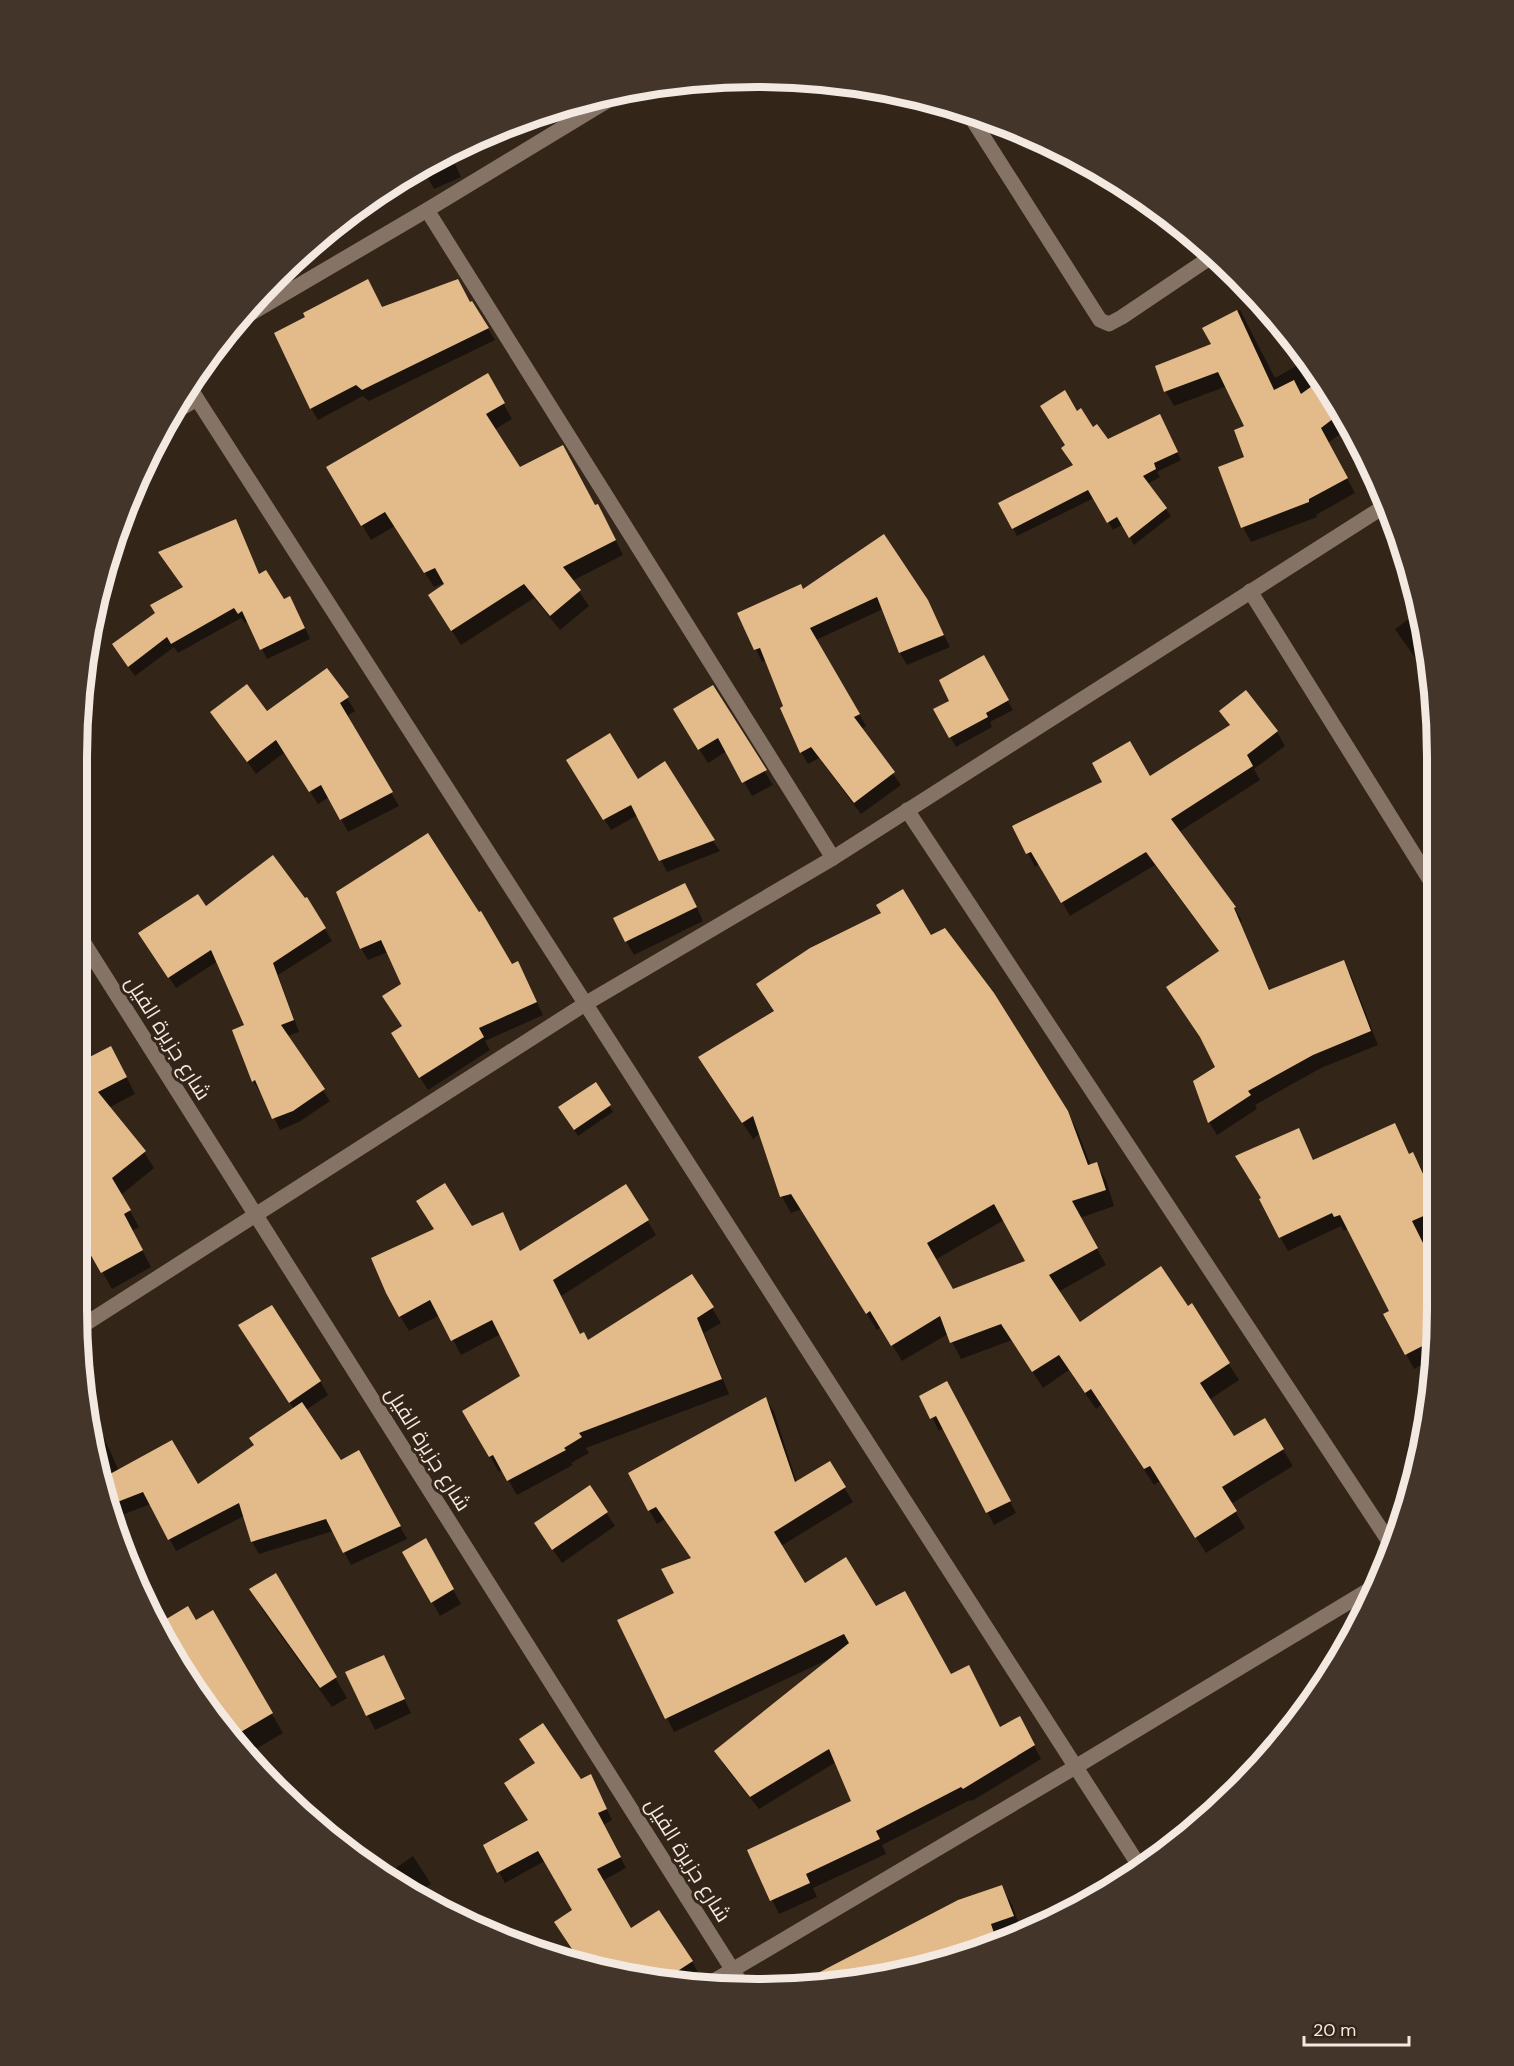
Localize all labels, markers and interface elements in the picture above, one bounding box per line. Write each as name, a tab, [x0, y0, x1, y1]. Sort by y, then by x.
street label: شارع جزيرة الفيل	[119, 971, 217, 1105]
street label: شارع جزيرة الفيل	[379, 1382, 477, 1516]
street label: شارع جزيرة الفيل	[639, 1793, 737, 1927]
scale bar	[1304, 2009, 1409, 2047]
text: 20 m	[1313, 2018, 1356, 2042]

